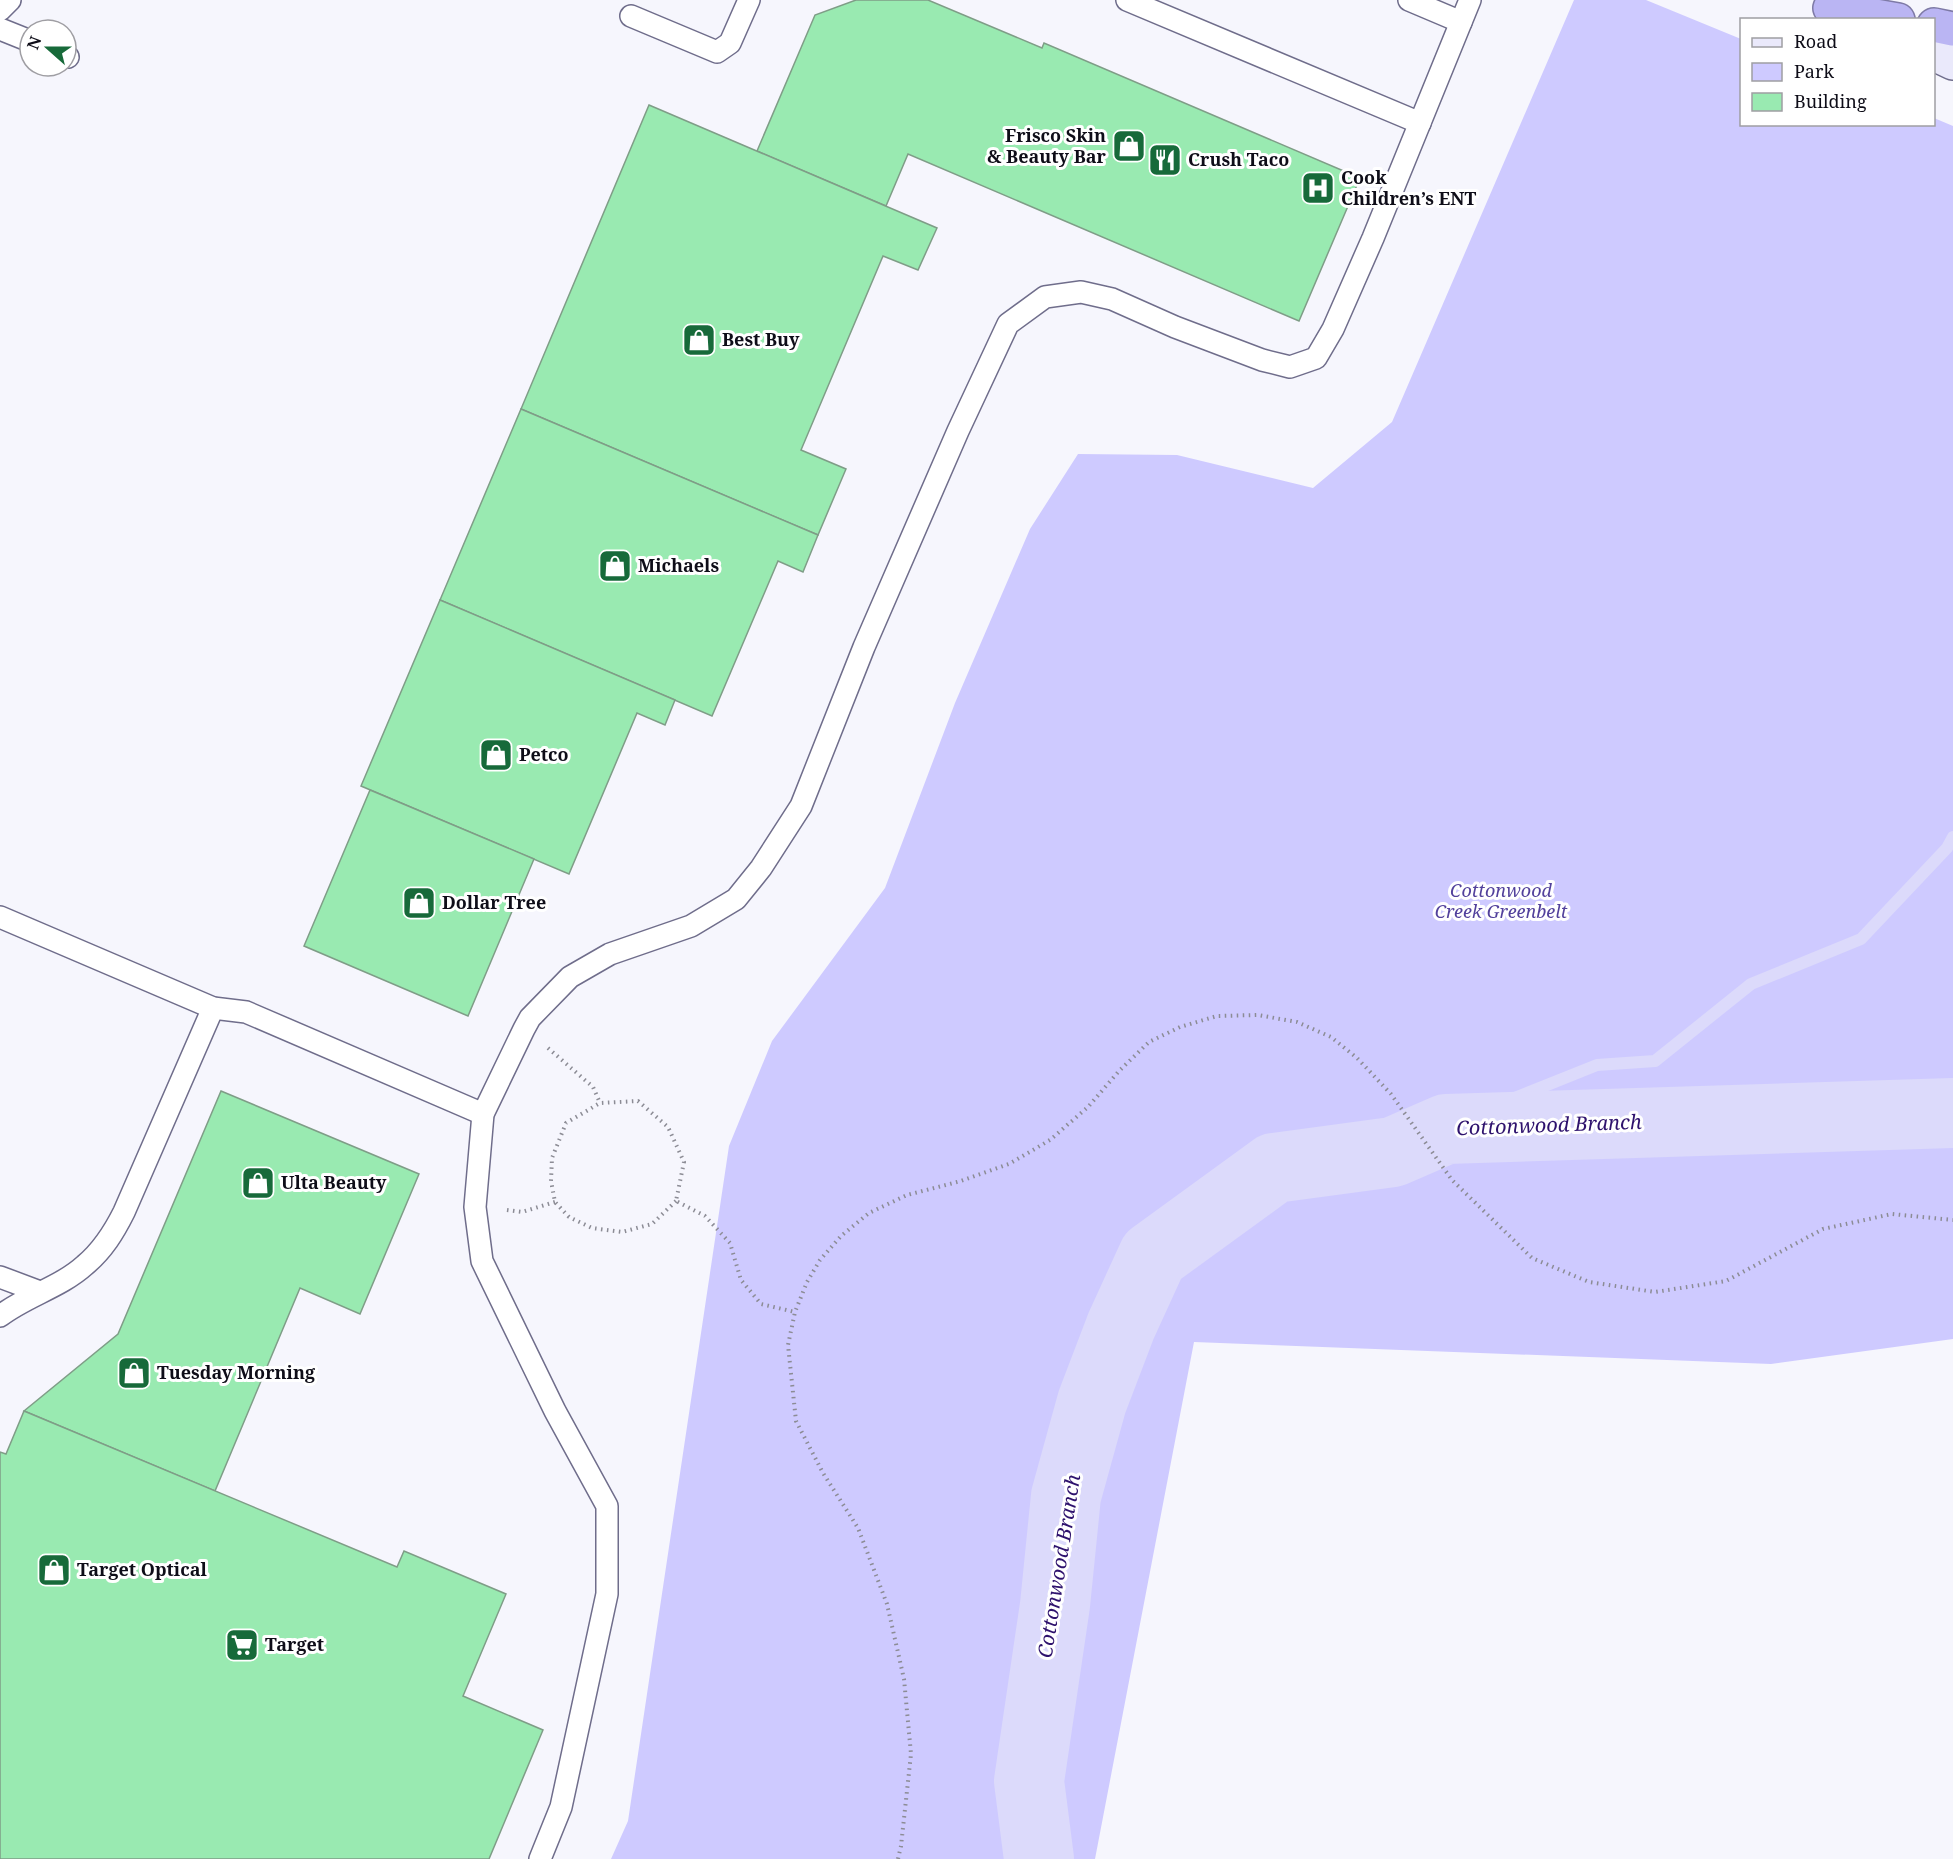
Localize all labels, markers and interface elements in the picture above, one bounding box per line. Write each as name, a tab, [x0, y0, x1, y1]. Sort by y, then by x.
north arrow	[18, 18, 78, 78]
legend	[1740, 18, 1935, 126]
text: Road	[1794, 29, 1837, 53]
text: N	[21, 32, 47, 52]
text: Park	[1794, 59, 1834, 83]
text: Building	[1794, 89, 1867, 113]
place label: Frisco Skin & Beauty Bar	[987, 123, 1107, 168]
shop icon: Frisco Skin & Beauty Bar	[1111, 128, 1147, 164]
restaurant icon: Crush Taco	[1147, 142, 1183, 178]
place label: Crush Taco	[1188, 147, 1289, 171]
place label: Cook Children’s ENT	[1341, 165, 1477, 210]
hospital icon: Cook Children’s ENT	[1300, 170, 1336, 206]
shop icon: Best Buy	[681, 322, 717, 358]
place label: Best Buy	[722, 327, 800, 351]
shop icon: Michaels	[597, 548, 633, 584]
place label: Michaels	[638, 553, 719, 577]
shop icon: Petco	[478, 737, 514, 773]
place label: Petco	[519, 742, 569, 766]
park label: Cottonwood Creek Greenbelt	[1435, 878, 1568, 923]
shop icon: Dollar Tree	[401, 885, 437, 921]
place label: Dollar Tree	[442, 890, 546, 914]
water label: Cottonwood Branch	[1456, 1108, 1642, 1141]
shop icon: Ulta Beauty	[240, 1165, 276, 1201]
place label: Ulta Beauty	[281, 1170, 387, 1194]
shop icon: Tuesday Morning	[116, 1355, 152, 1391]
place label: Tuesday Morning	[157, 1360, 316, 1384]
water label: Cottonwood Branch	[1031, 1472, 1086, 1660]
shop icon: Target Optical	[36, 1552, 72, 1588]
place label: Target Optical	[77, 1557, 207, 1581]
supermarket icon: Target	[224, 1627, 260, 1663]
place label: Target	[265, 1632, 324, 1656]

